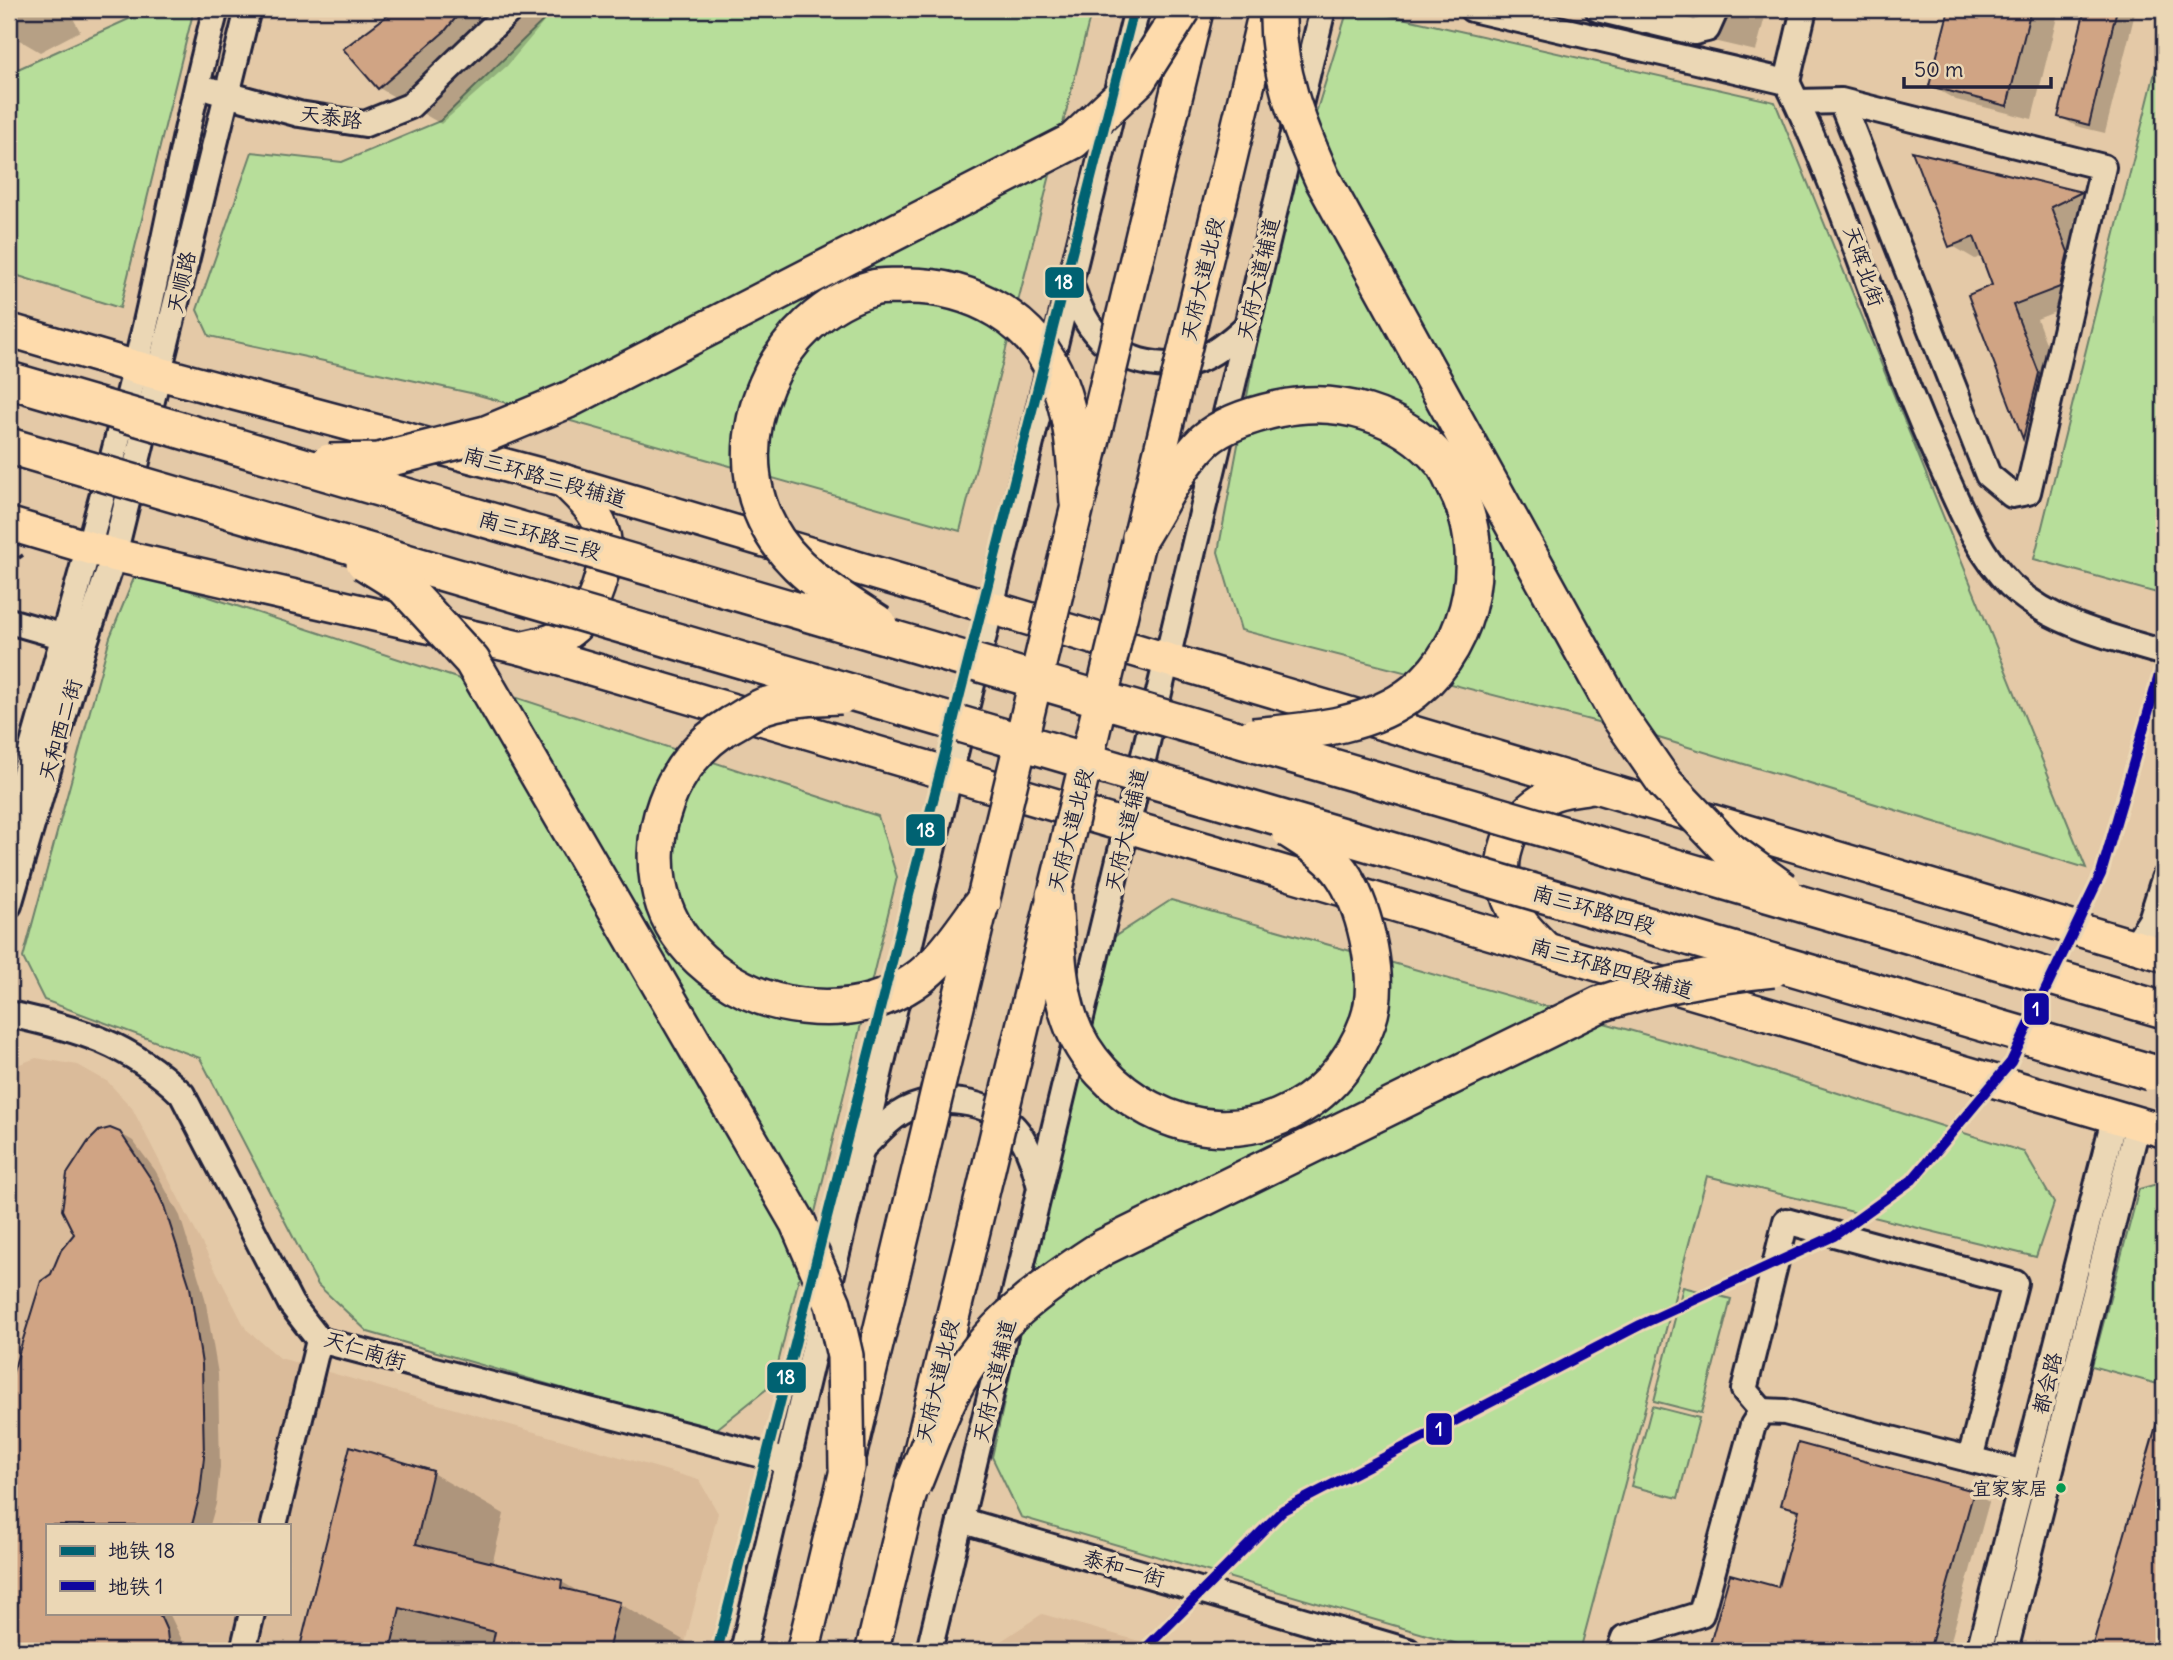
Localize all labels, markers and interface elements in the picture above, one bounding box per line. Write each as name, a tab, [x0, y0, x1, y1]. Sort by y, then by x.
scale bar	[1904, 46, 2050, 90]
text: 50 m	[1914, 56, 1963, 83]
street label: 天泰路	[298, 100, 364, 134]
street label: 天府大道北段	[1175, 215, 1229, 343]
street label: 天府大道辅道	[1231, 215, 1285, 343]
street label: 天晖北街	[1838, 222, 1890, 310]
street label: 天顺路	[161, 248, 201, 316]
line badge: 18	[1044, 266, 1085, 299]
text: 18	[1055, 270, 1073, 294]
street label: 南三环路三段辅道	[461, 441, 629, 513]
street label: 南三环路三段	[476, 505, 604, 565]
street label: 天和西二街	[33, 676, 87, 784]
street label: 天府大道北段	[1042, 766, 1098, 894]
street label: 天府大道辅道	[1099, 766, 1153, 894]
line badge: 18	[905, 813, 946, 847]
text: 18	[917, 818, 935, 842]
street label: 南三环路四段	[1530, 879, 1658, 939]
street label: 南三环路四段辅道	[1528, 932, 1696, 1004]
line badge: 1	[2023, 992, 2050, 1026]
text: 1	[2032, 997, 2040, 1021]
street label: 天府大道北段	[910, 1317, 964, 1445]
street label: 天府大道辅道	[967, 1317, 1021, 1445]
street label: 天仁南街	[321, 1325, 409, 1375]
street label: 都会路	[2026, 1349, 2068, 1417]
line badge: 18	[766, 1361, 807, 1394]
text: 18	[777, 1365, 795, 1389]
line badge: 1	[1425, 1412, 1453, 1446]
text: 1	[1435, 1417, 1443, 1441]
place label: 宜家家居	[1972, 1476, 2048, 1500]
marker: 宜家家居	[2054, 1481, 2068, 1495]
legend	[46, 1524, 290, 1614]
text: 地铁 18	[108, 1537, 175, 1564]
street label: 泰和一街	[1080, 1543, 1168, 1593]
text: 地铁 1	[108, 1573, 163, 1600]

